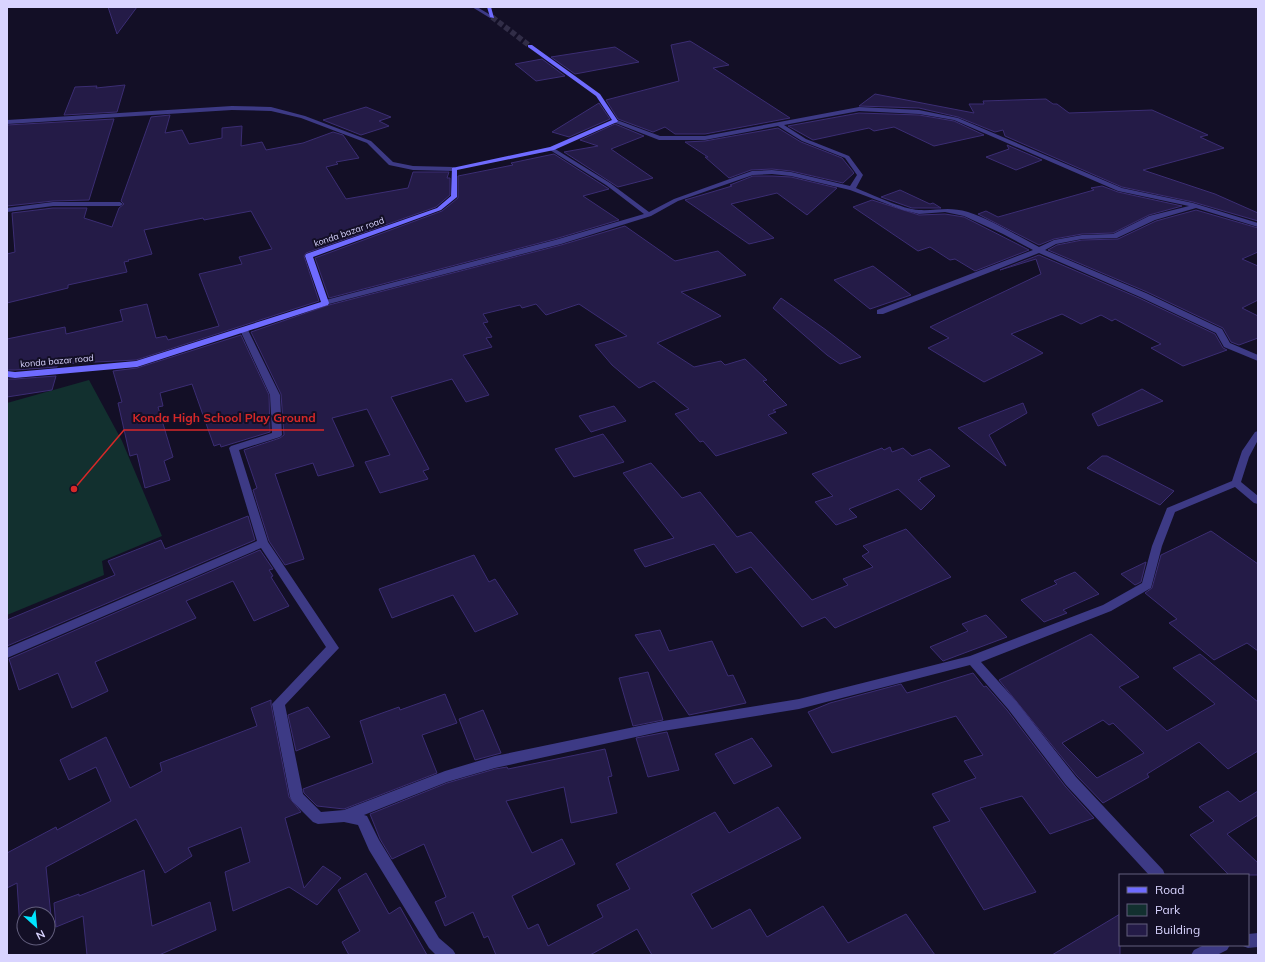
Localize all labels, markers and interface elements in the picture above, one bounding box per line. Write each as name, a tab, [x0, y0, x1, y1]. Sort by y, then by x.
street label: konda bazar road	[312, 214, 385, 249]
street label: konda bazar road	[20, 352, 94, 369]
callout: Konda High School Play Ground	[124, 406, 324, 430]
text: Konda High School Play Ground	[132, 410, 316, 425]
legend	[1119, 874, 1249, 946]
text: Road	[1155, 882, 1184, 897]
text: Park	[1155, 902, 1181, 917]
north arrow	[16, 906, 56, 946]
text: Building	[1155, 922, 1200, 937]
text: N	[34, 927, 47, 943]

